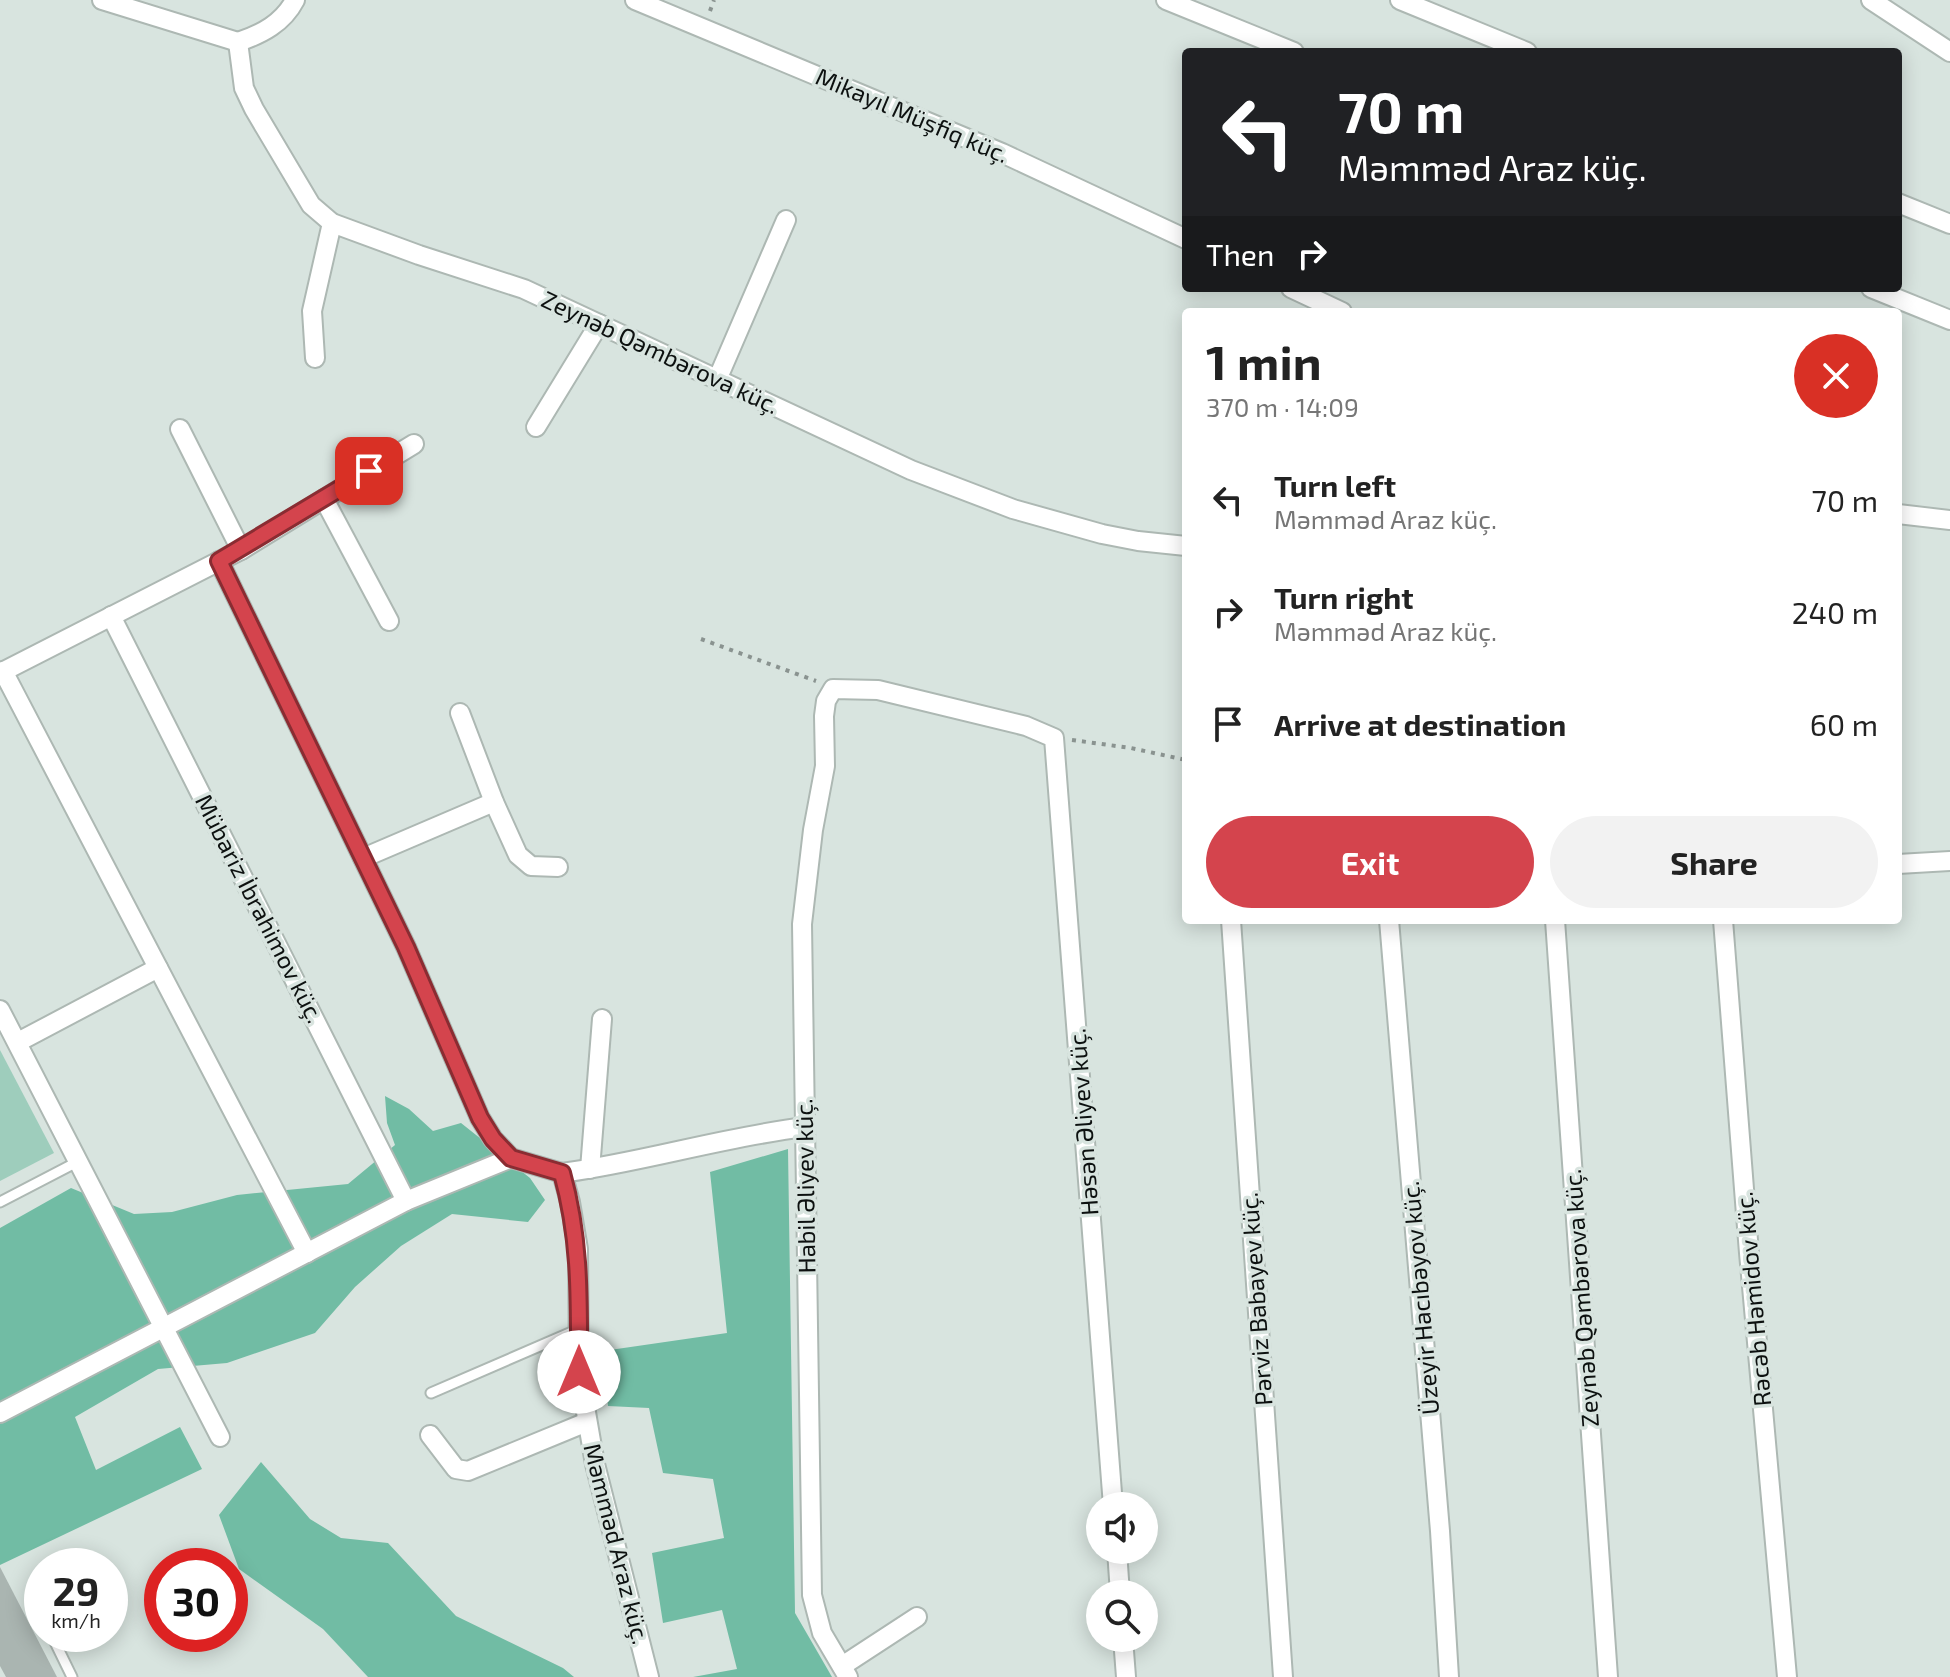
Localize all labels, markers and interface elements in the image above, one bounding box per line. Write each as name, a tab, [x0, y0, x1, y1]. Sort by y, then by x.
street label: Mikayıl Müşfiq küç.	[811, 61, 1013, 169]
text: 70 m	[1338, 77, 1464, 144]
icon: left	[1206, 80, 1310, 184]
text: Məmməd Araz küç.	[1338, 145, 1647, 188]
icon: right	[1290, 232, 1334, 276]
text: Then	[1206, 236, 1274, 272]
street label: Zeynəb Qəmbərova küç.	[537, 284, 784, 420]
text: 1 min	[1206, 332, 1322, 390]
button: close	[1794, 334, 1878, 418]
text: 370 m · 14:09	[1206, 391, 1359, 422]
pin	[335, 437, 403, 505]
icon: arrive	[347, 449, 391, 493]
text: Turn left	[1274, 467, 1396, 503]
icon: left	[1206, 478, 1250, 522]
text: 70 m	[1812, 482, 1878, 518]
text: Məmməd Araz küç.	[1274, 503, 1497, 534]
text: Turn right	[1274, 579, 1414, 615]
icon: right	[1206, 590, 1250, 634]
text: 240 m	[1792, 594, 1878, 630]
text: Məmməd Araz küç.	[1274, 615, 1497, 646]
icon: arrive	[1206, 702, 1250, 746]
text: Arrive at destination	[1274, 706, 1566, 742]
text: 60 m	[1810, 706, 1878, 742]
street label: Mübariz İbrahimov küç.	[189, 789, 331, 1028]
button: Exit	[1206, 816, 1534, 908]
button: Share	[1550, 816, 1878, 908]
street label: Həsən Əliyev küç.	[1061, 1027, 1105, 1217]
street label: Habil Əliyev küç.	[788, 1098, 822, 1274]
street label: Zeynəb Qəmbərova küç.	[1557, 1168, 1605, 1428]
street label: Üzeyir Hacıbəyov küç.	[1395, 1180, 1445, 1416]
street label: Pərviz Babayev küç.	[1234, 1191, 1278, 1407]
street label: Rəcəb Həmidov küç.	[1729, 1191, 1777, 1408]
position arrow	[537, 1330, 621, 1414]
street label: Məmməd Araz küç.	[578, 1440, 656, 1647]
map controls	[1086, 1492, 1158, 1652]
button: sound	[1086, 1492, 1158, 1564]
speed limit sign: 30	[144, 1548, 248, 1652]
text: 29	[53, 1566, 99, 1614]
button: search	[1086, 1580, 1158, 1652]
text: km/h	[51, 1608, 101, 1632]

